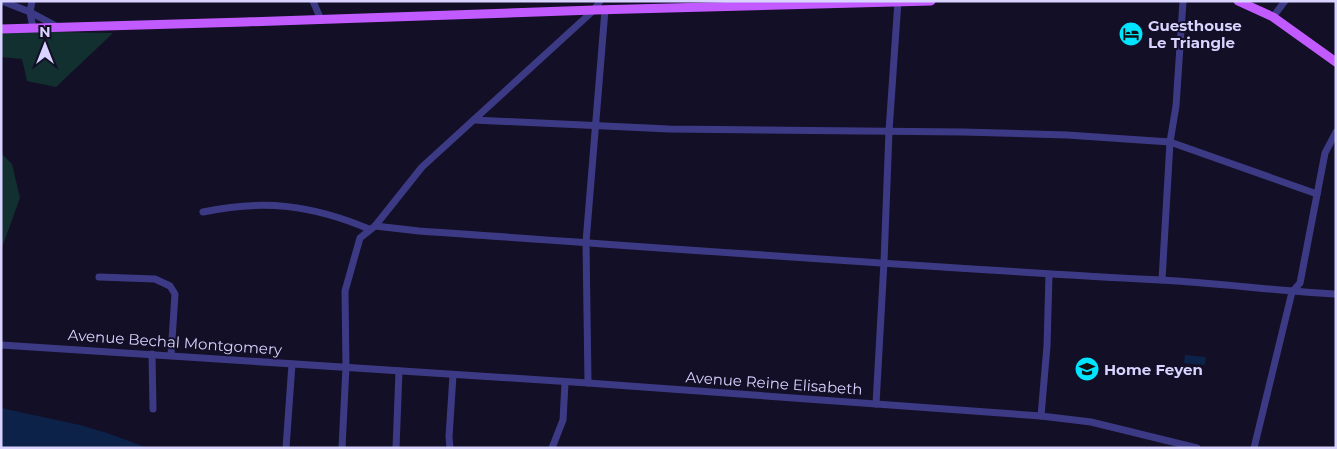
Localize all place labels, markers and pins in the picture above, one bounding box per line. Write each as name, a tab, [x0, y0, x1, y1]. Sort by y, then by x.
place label: Guesthouse Le Triangle	[1148, 16, 1242, 52]
hotel icon: Guesthouse Le Triangle	[1118, 21, 1144, 47]
school or university icon: Home Feyen	[1074, 356, 1100, 382]
place label: Home Feyen	[1104, 360, 1203, 379]

